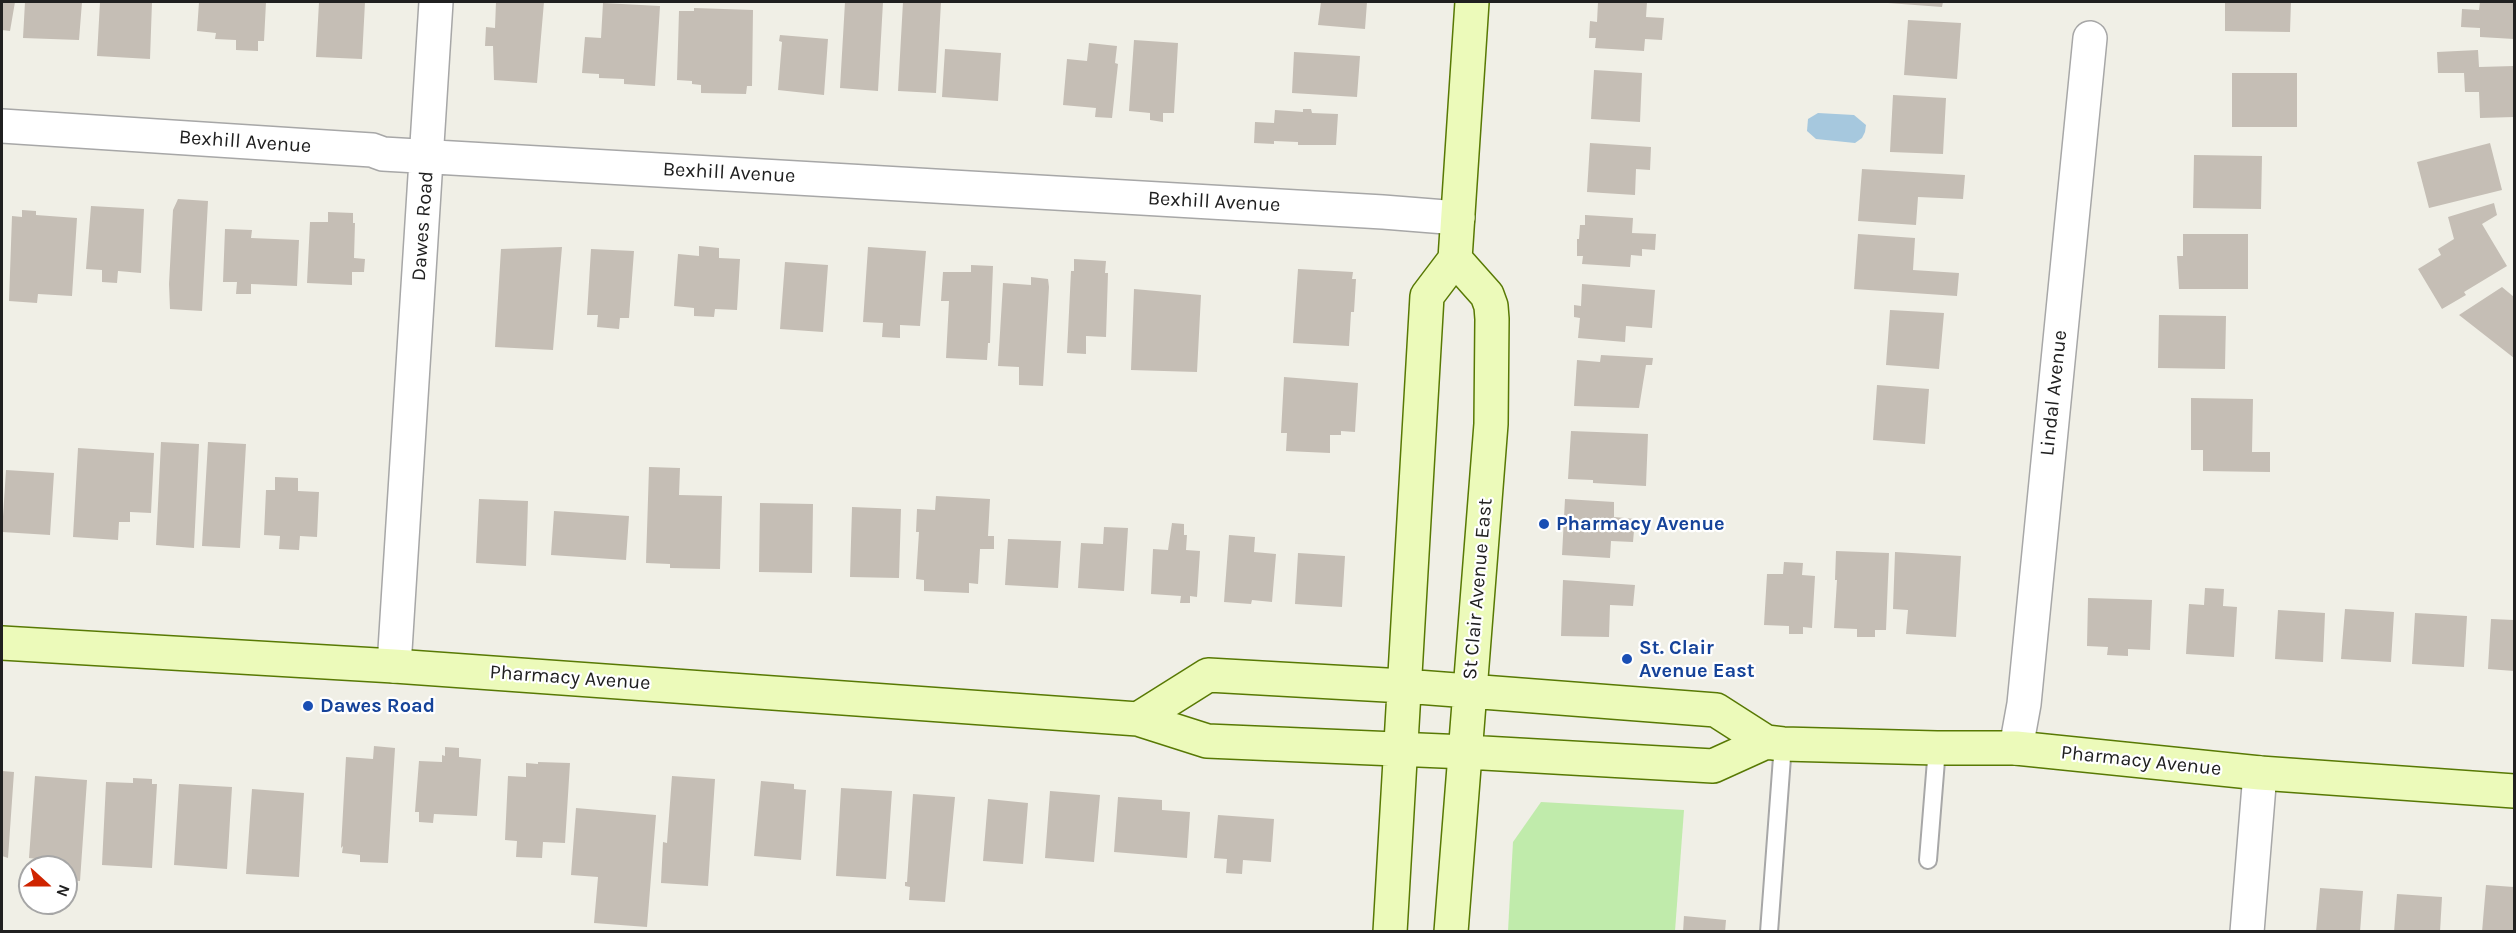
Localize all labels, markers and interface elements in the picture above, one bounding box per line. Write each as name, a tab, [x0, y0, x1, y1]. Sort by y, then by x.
street label: Bexhill Avenue	[178, 125, 312, 159]
street label: Bexhill Avenue	[662, 158, 796, 188]
street label: Dawes Road	[407, 170, 439, 282]
street label: Bexhill Avenue	[1147, 187, 1281, 217]
street label: Lindal Avenue	[2035, 329, 2073, 457]
street label: St Clair Avenue East	[1458, 497, 1498, 681]
place label: Pharmacy Avenue	[1556, 512, 1725, 536]
marker: Pharmacy Avenue	[1537, 517, 1551, 531]
place label: St. Clair Avenue East	[1639, 636, 1755, 683]
marker: St. Clair Avenue East	[1620, 652, 1634, 666]
street label: Pharmacy Avenue	[489, 660, 651, 696]
place label: Dawes Road	[320, 694, 435, 718]
marker: Dawes Road	[301, 699, 315, 713]
street label: Pharmacy Avenue	[2060, 741, 2222, 781]
north arrow	[18, 855, 78, 915]
text: N	[52, 882, 74, 900]

